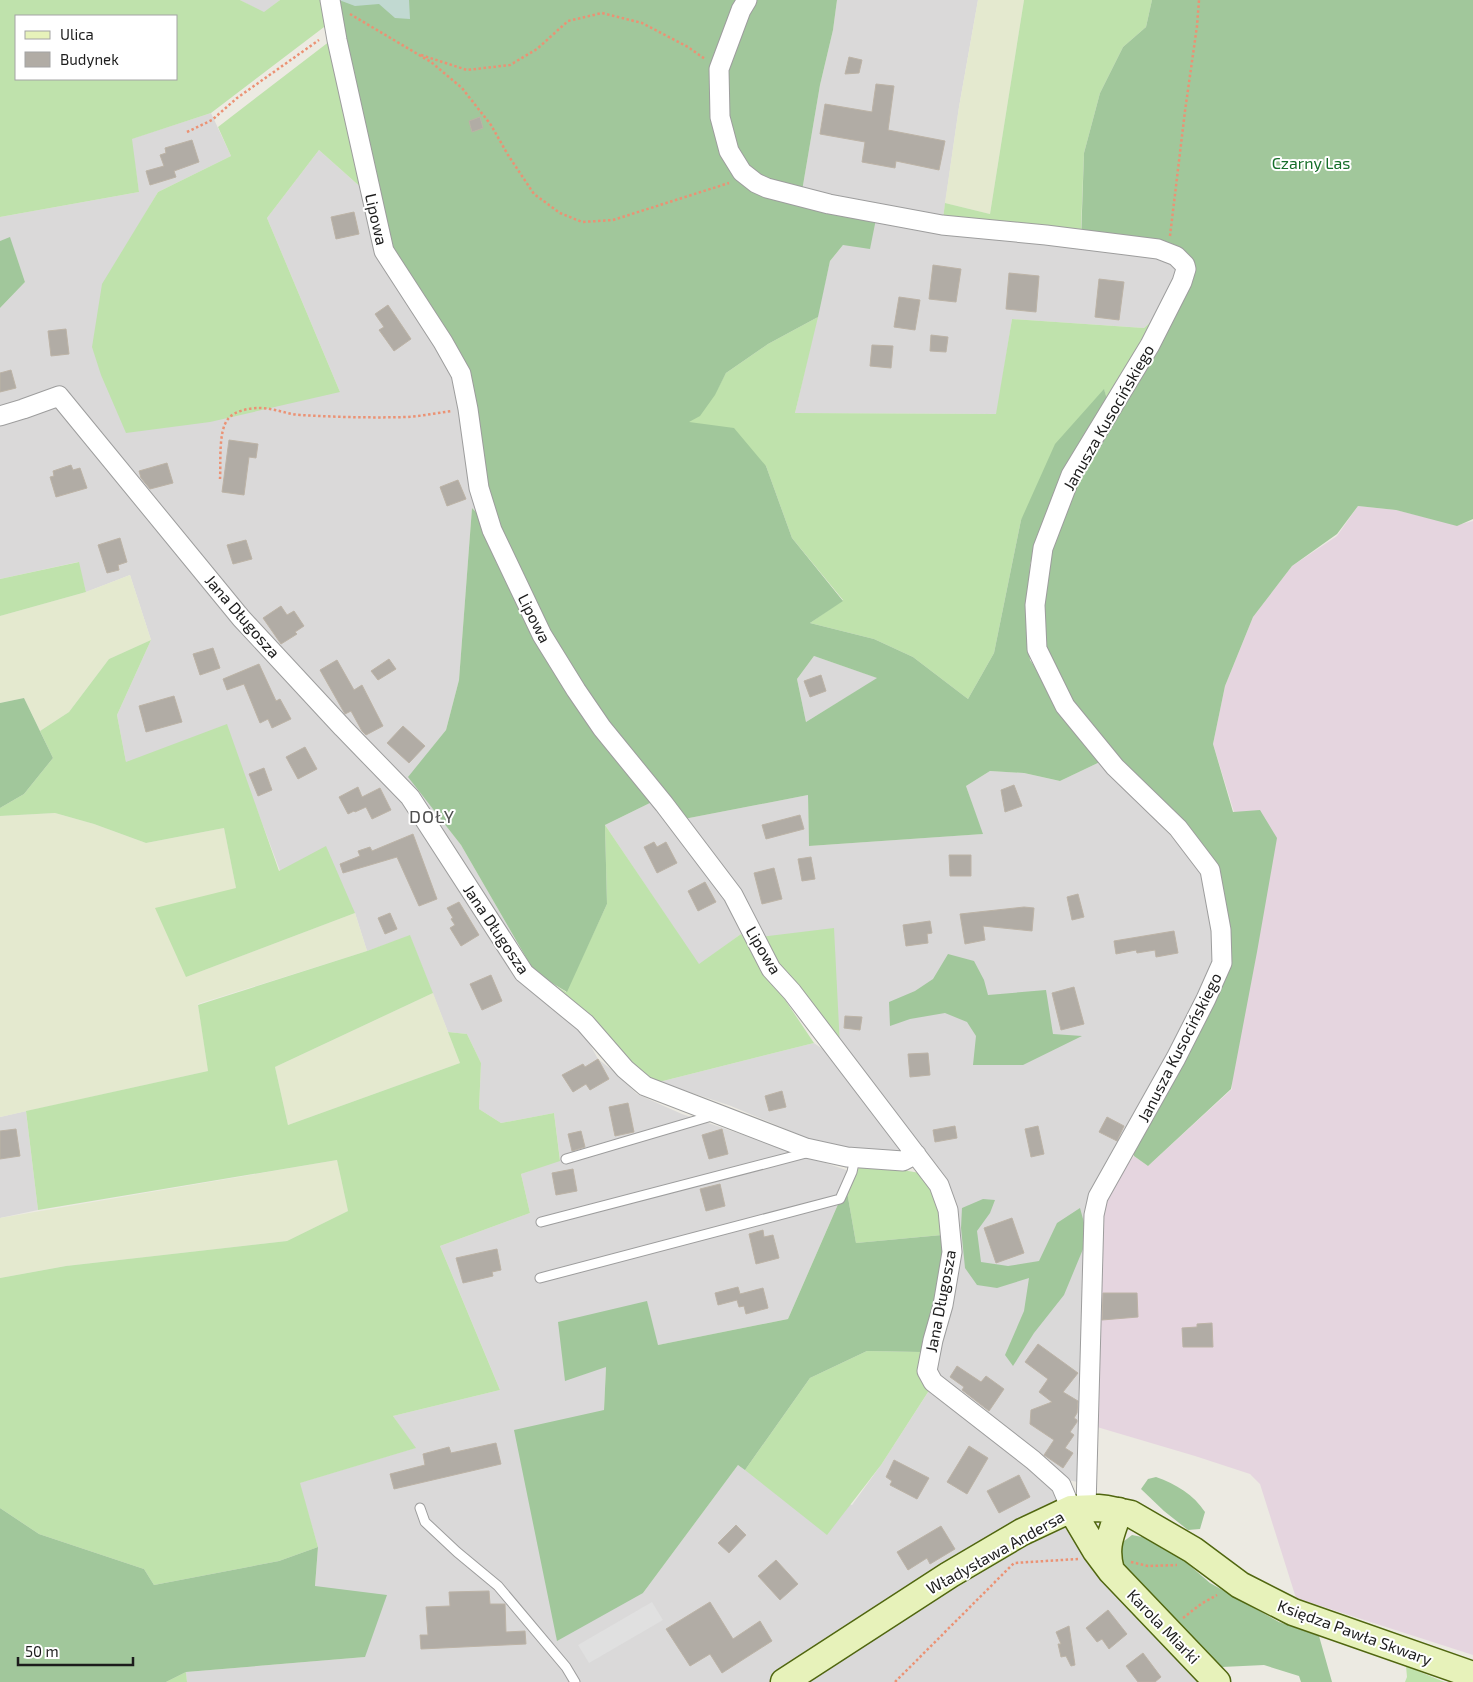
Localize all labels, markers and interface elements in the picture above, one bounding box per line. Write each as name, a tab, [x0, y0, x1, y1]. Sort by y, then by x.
legend	[15, 15, 178, 80]
text: Ulica	[60, 25, 94, 43]
text: Budynek	[60, 50, 119, 68]
park label: Czarny Las	[1272, 153, 1350, 172]
street label: Lipowa	[362, 191, 392, 247]
street label: Janusza Kusocińskiego	[1059, 341, 1157, 493]
street label: Jana Długosza	[202, 571, 284, 661]
street label: Lipowa	[515, 590, 555, 646]
district label: DOŁY	[409, 805, 455, 827]
street label: Jana Długosza	[460, 881, 534, 977]
street label: Lipowa	[742, 923, 786, 977]
street label: Janusza Kusocińskiego	[1133, 969, 1225, 1125]
street label: Jana Długosza	[921, 1248, 959, 1354]
street label: Władysława Andersa	[923, 1506, 1067, 1598]
street label: Karola Miarki	[1124, 1585, 1204, 1667]
street label: Księdza Pawła Skwary	[1275, 1595, 1435, 1669]
scale bar	[18, 1634, 132, 1666]
text: 50 m	[25, 1642, 59, 1660]

